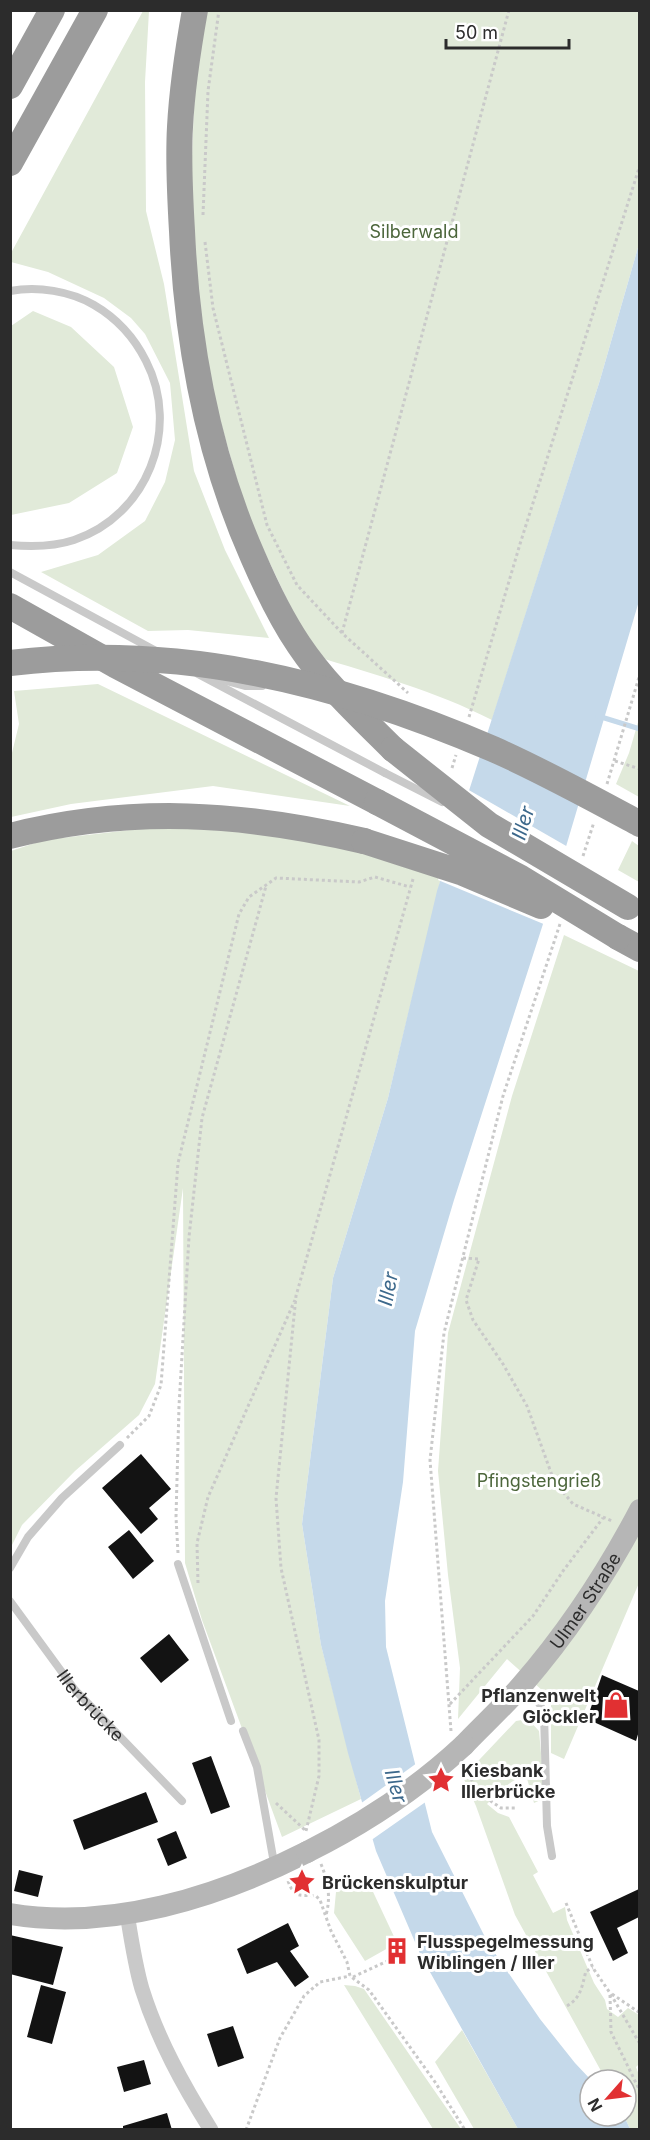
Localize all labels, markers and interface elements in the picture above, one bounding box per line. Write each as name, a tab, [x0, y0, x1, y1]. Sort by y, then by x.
scale bar	[446, 12, 569, 50]
text: 50 m	[455, 22, 498, 43]
park label: Silberwald	[370, 221, 458, 242]
water label: Iller	[507, 803, 540, 843]
water label: Iller	[373, 1270, 403, 1308]
park label: Pfingstengrieß	[477, 1470, 601, 1491]
street label: Ulmer Straße	[545, 1548, 625, 1653]
street label: Illerbrücke	[53, 1665, 129, 1745]
place label: Pflanzenwelt Glöckler	[481, 1685, 596, 1727]
shop icon: Pflanzenwelt Glöckler	[601, 1690, 631, 1720]
place label: Kiesbank Illerbrücke	[461, 1760, 556, 1802]
place icon: Kiesbank Illerbrücke	[426, 1765, 456, 1795]
water label: Iller	[380, 1766, 412, 1806]
place icon: Brückenskulptur	[287, 1867, 317, 1897]
place label: Brückenskulptur	[322, 1872, 468, 1893]
place label: Flusspegelmessung Wiblingen / Iller	[417, 1931, 594, 1973]
building icon: Flusspegelmessung Wiblingen / Iller	[382, 1936, 412, 1966]
north arrow	[578, 2068, 638, 2128]
text: N	[583, 2095, 606, 2115]

